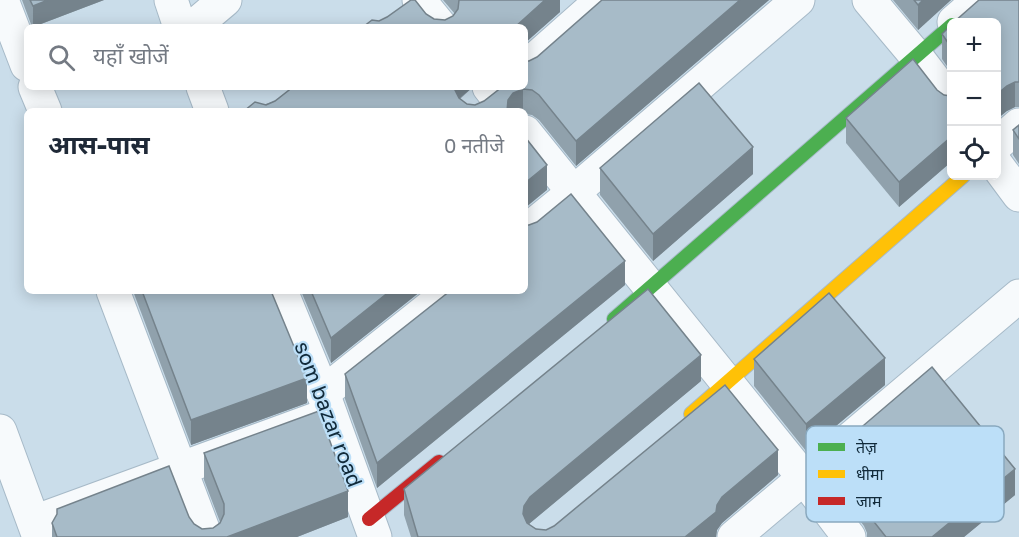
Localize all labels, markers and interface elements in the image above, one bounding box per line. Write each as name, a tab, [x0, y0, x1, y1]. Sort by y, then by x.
map controls	[947, 18, 1001, 180]
button: +	[947, 18, 1001, 72]
search box	[24, 24, 528, 90]
icon: search	[45, 41, 78, 74]
text: यहाँ खोजें	[93, 42, 169, 69]
button: −	[947, 72, 1001, 126]
button: locate	[947, 126, 1001, 180]
text: आस-पास	[48, 129, 150, 160]
text: 0 नतीजे	[444, 133, 504, 157]
street label: som bazar road	[289, 338, 369, 490]
legend	[806, 426, 1004, 522]
text: तेज़	[856, 437, 878, 457]
text: धीमा	[856, 464, 885, 484]
text: जाम	[856, 491, 882, 511]

